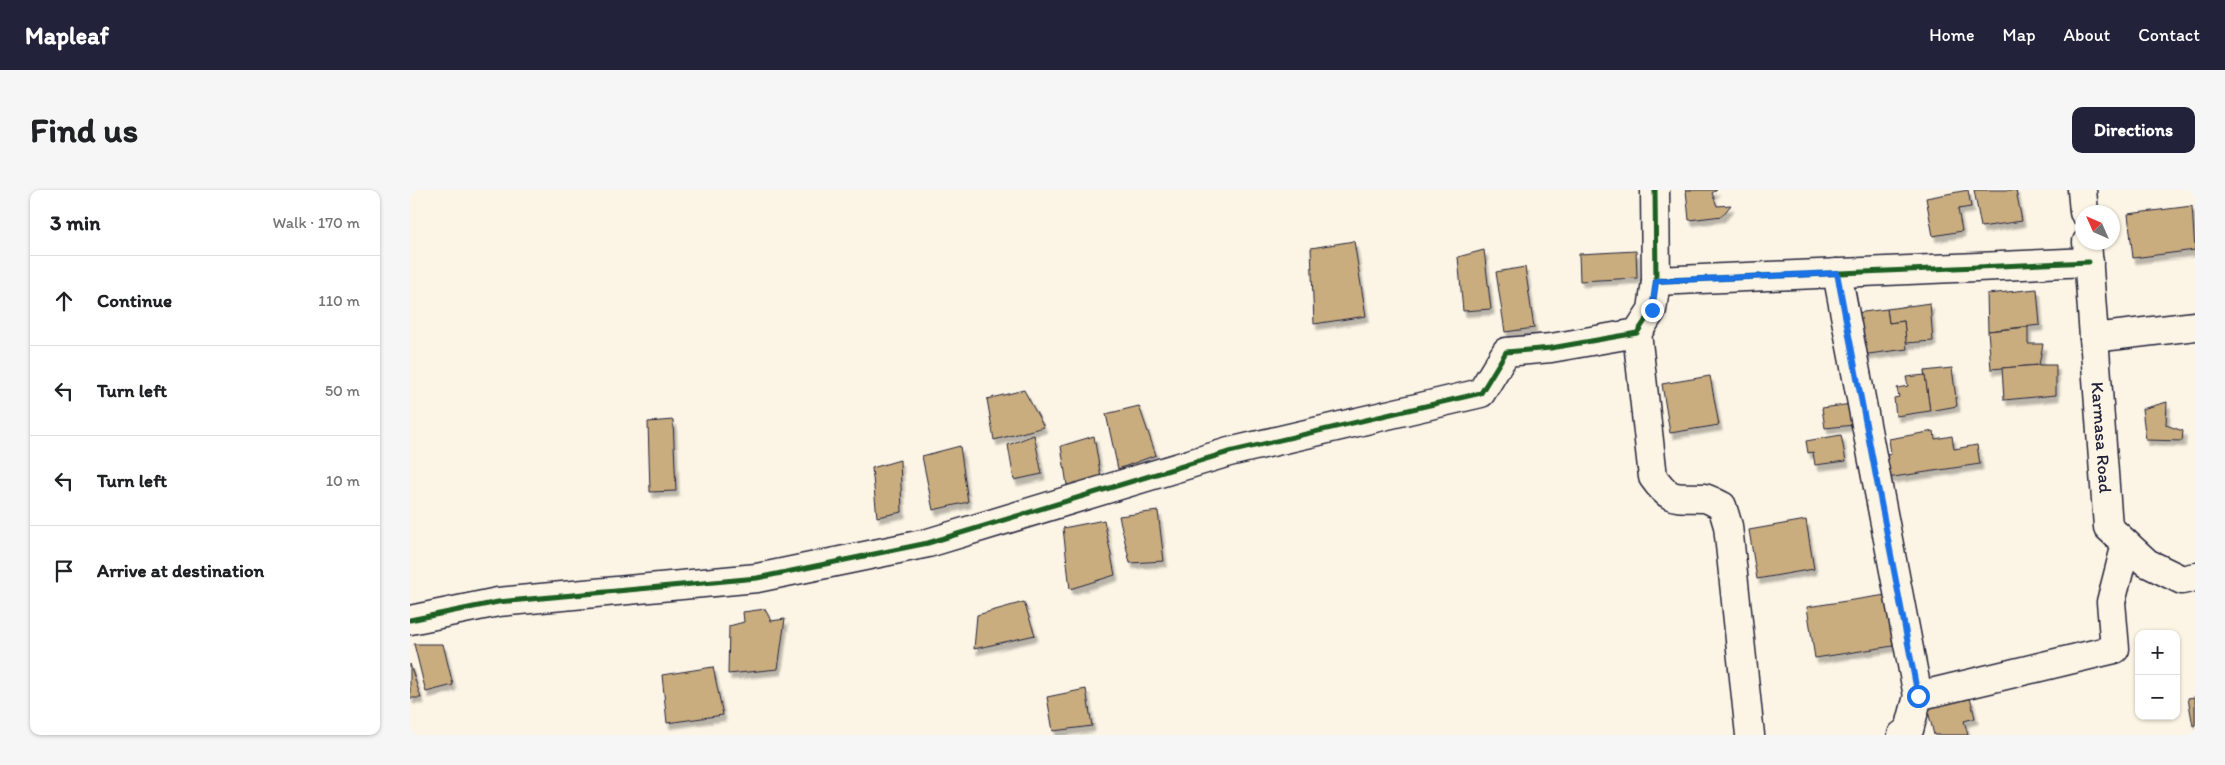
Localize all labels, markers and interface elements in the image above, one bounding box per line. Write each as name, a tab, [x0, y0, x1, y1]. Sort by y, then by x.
text: Mapleaf	[25, 21, 109, 50]
text: Home	[1929, 24, 1975, 46]
text: Map	[2003, 24, 2036, 46]
text: About	[2064, 24, 2110, 46]
text: Contact	[2138, 24, 2200, 46]
button: Directions	[2072, 107, 2195, 153]
text: Find us	[30, 109, 138, 151]
north arrow	[2075, 205, 2120, 250]
text: 3 min	[50, 210, 100, 235]
text: Walk · 170 m	[273, 213, 360, 232]
icon: ahead	[50, 287, 78, 315]
text: Continue	[97, 289, 172, 312]
text: 110 m	[318, 291, 360, 310]
route end	[1641, 299, 1664, 322]
icon: left	[50, 377, 78, 405]
text: Turn left	[97, 379, 167, 402]
text: 50 m	[325, 381, 360, 400]
street label: Karmasa Road	[2086, 381, 2116, 494]
icon: left	[50, 467, 78, 495]
text: Turn left	[97, 469, 167, 492]
text: 10 m	[326, 471, 360, 490]
icon: arrive	[50, 557, 78, 585]
text: Arrive at destination	[97, 559, 264, 582]
map controls	[2135, 630, 2180, 720]
button: +	[2135, 630, 2180, 675]
button: −	[2135, 675, 2180, 720]
route start	[1907, 685, 1930, 708]

